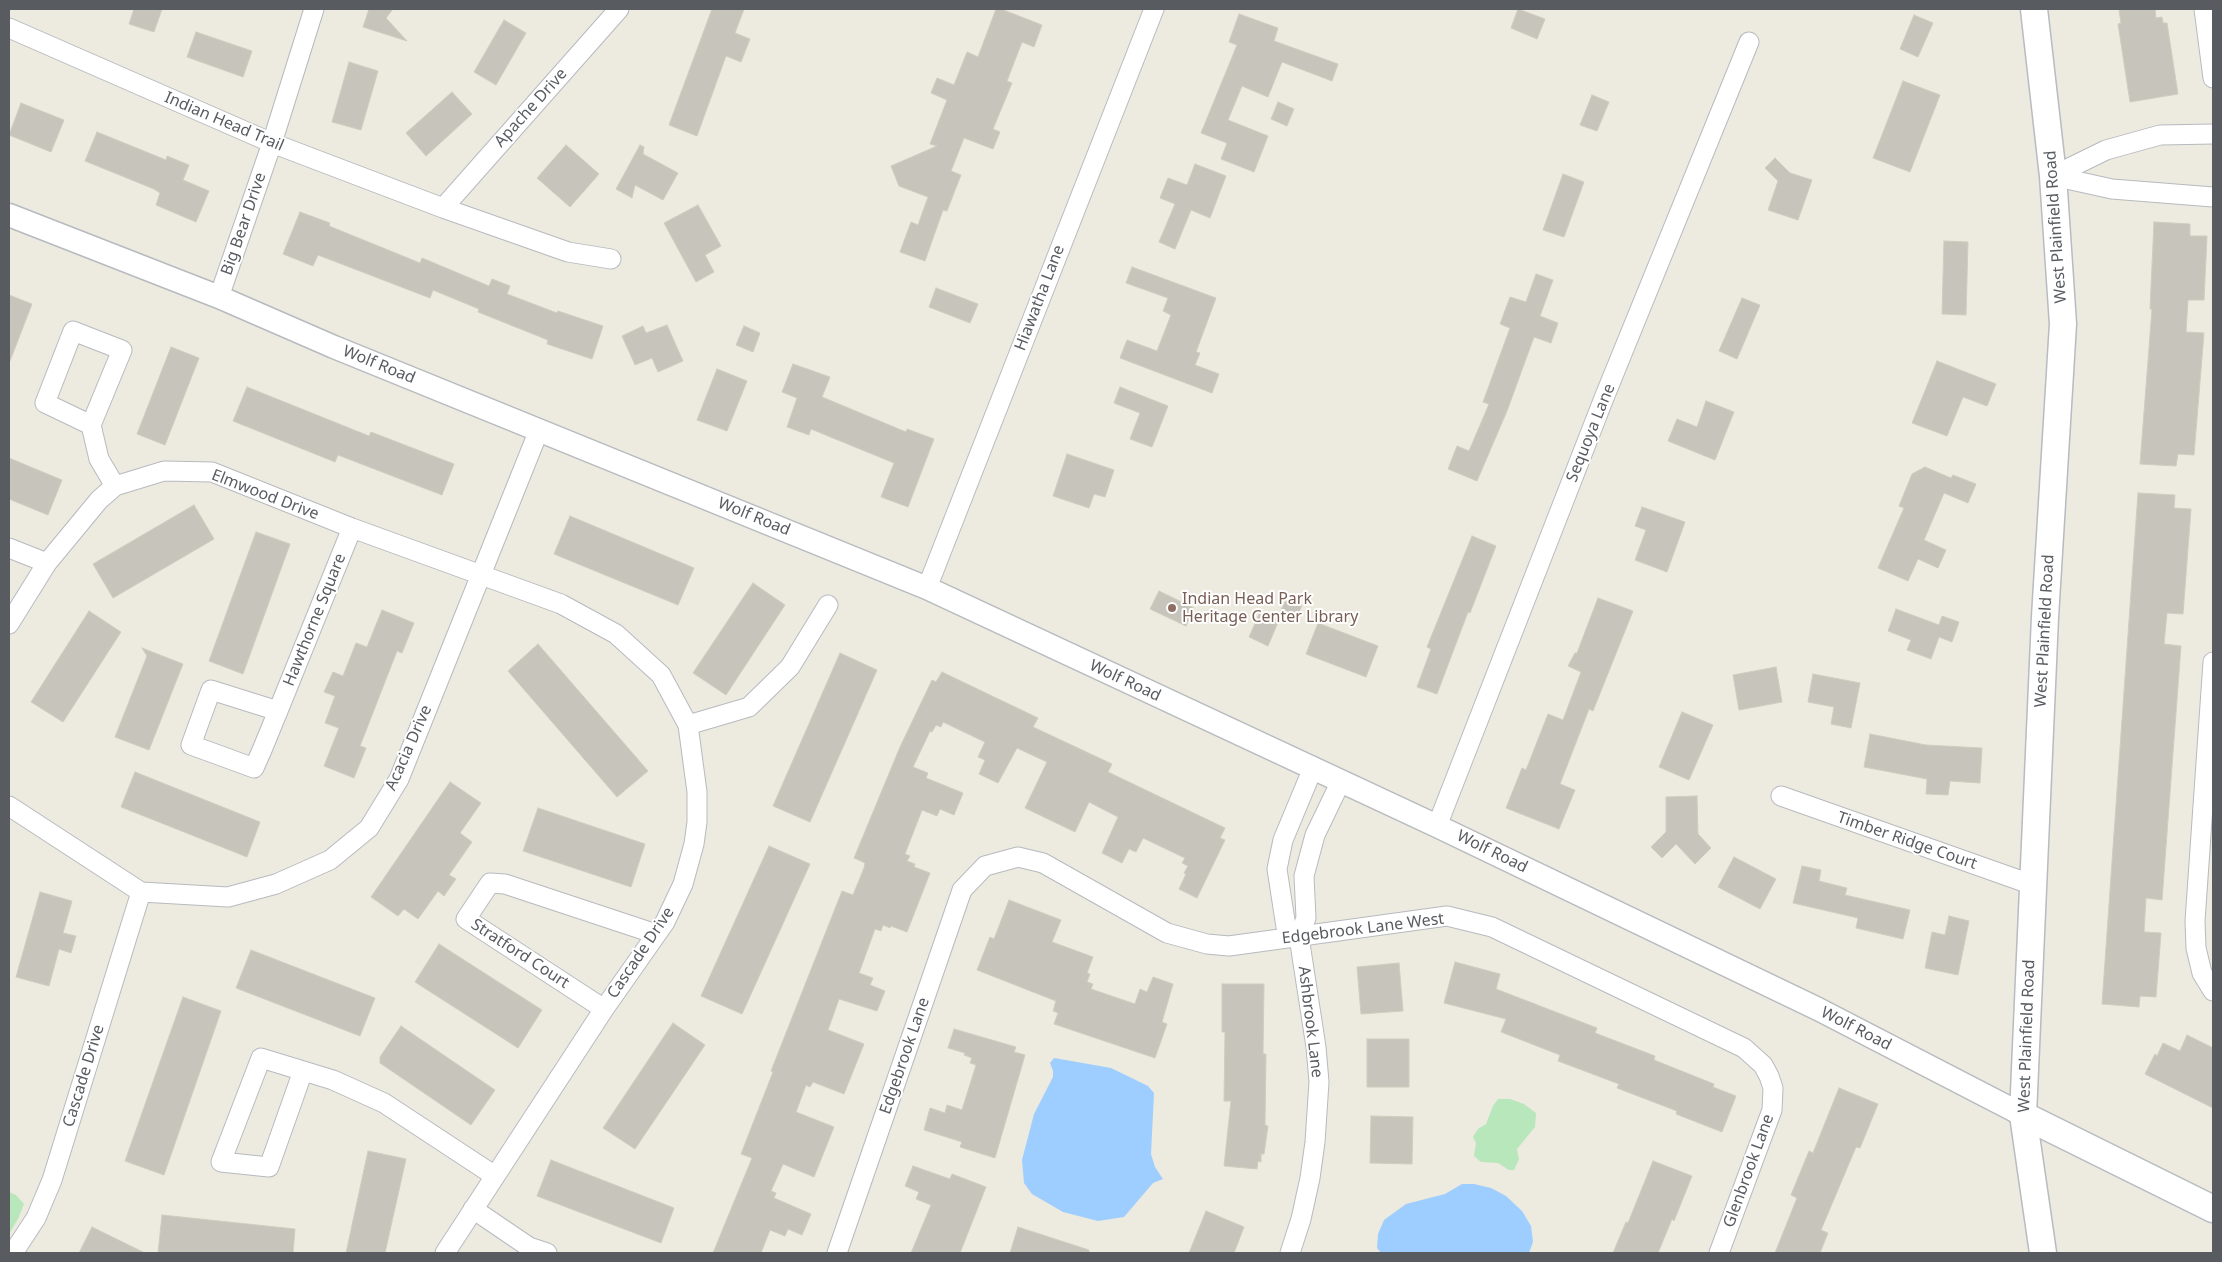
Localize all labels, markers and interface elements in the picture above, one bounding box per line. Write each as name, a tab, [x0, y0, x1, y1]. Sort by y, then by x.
street label: Apache Drive	[491, 65, 571, 151]
street label: Indian Head Trail	[161, 88, 287, 156]
street label: West Plainfield Road	[2041, 150, 2071, 304]
street label: Big Bear Drive	[217, 170, 271, 278]
street label: Hiawatha Lane	[1011, 242, 1069, 354]
street label: Wolf Road	[340, 342, 418, 388]
street label: Sequoya Lane	[1563, 381, 1619, 485]
street label: Elmwood Drive	[209, 466, 321, 524]
street label: Wolf Road	[715, 494, 793, 540]
street label: Hawthorne Square	[280, 551, 350, 689]
street label: West Plainfield Road	[2031, 554, 2059, 708]
place label: Indian Head Park Heritage Center Library	[1182, 589, 1358, 627]
marker: Indian Head Park Heritage Center Library	[1166, 602, 1178, 614]
street label: Wolf Road	[1086, 656, 1164, 706]
street label: Acacia Drive	[382, 702, 436, 794]
street label: Timber Ridge Court	[1835, 808, 1979, 874]
street label: Wolf Road	[1453, 827, 1531, 877]
street label: Cascade Drive	[603, 904, 679, 1002]
street label: Edgebrook Lane West	[1281, 910, 1445, 948]
street label: Stratford Court	[467, 915, 573, 993]
street label: West Plainfield Road	[2015, 959, 2039, 1113]
street label: Ashbrook Lane	[1294, 965, 1326, 1079]
street label: Edgebrook Lane	[876, 995, 934, 1117]
street label: Wolf Road	[1818, 1003, 1894, 1055]
street label: Cascade Drive	[59, 1023, 109, 1129]
street label: Glenbrook Lane	[1720, 1112, 1778, 1230]

